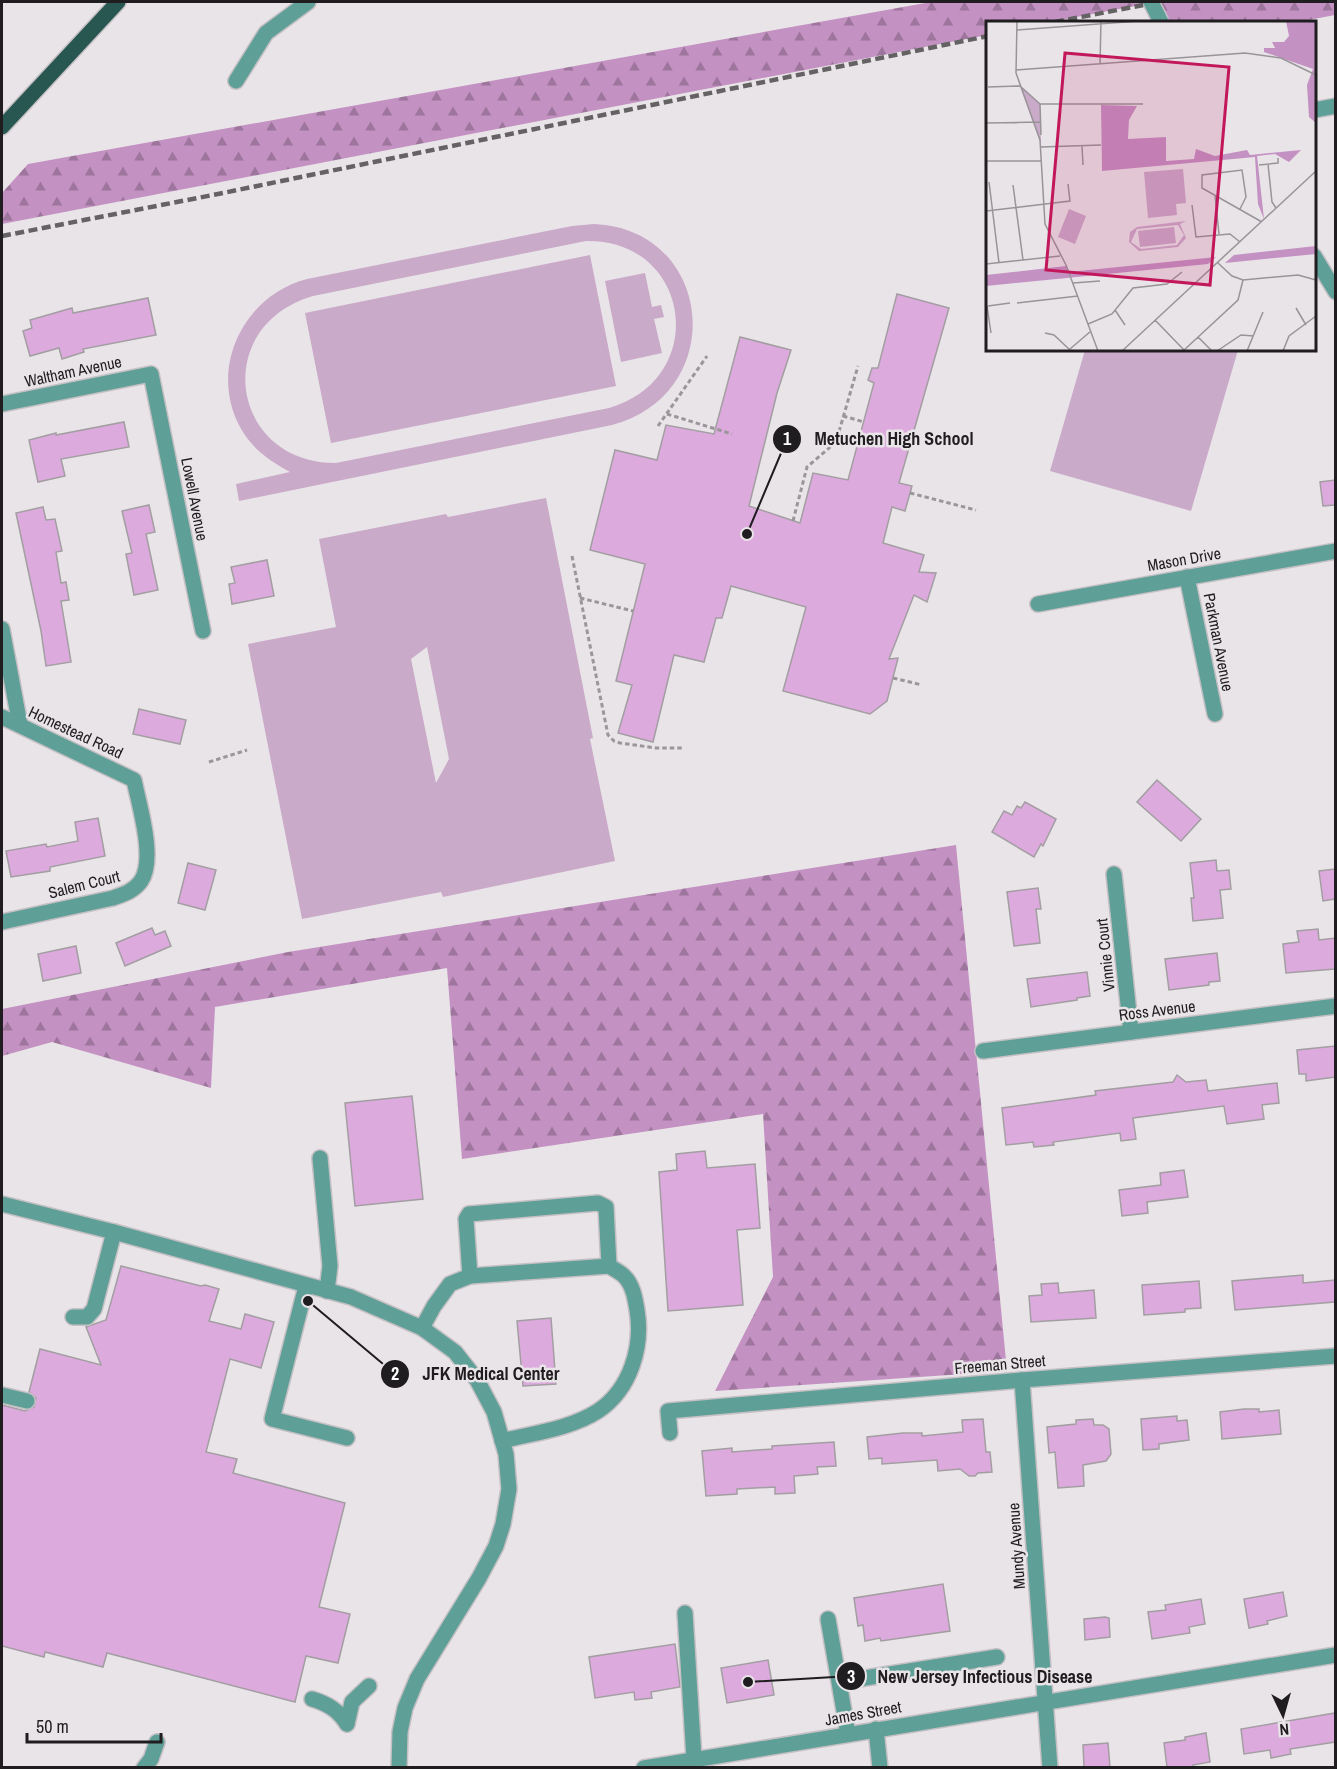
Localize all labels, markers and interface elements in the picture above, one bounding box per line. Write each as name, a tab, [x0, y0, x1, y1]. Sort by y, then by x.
inset map	[986, 21, 1316, 351]
street label: Waltham Avenue	[23, 350, 123, 392]
callout: Metuchen High School	[772, 421, 985, 457]
text: 1	[783, 426, 792, 451]
text: Metuchen High School	[814, 426, 974, 451]
street label: Lowell Avenue	[176, 455, 214, 543]
street label: Mason Drive	[1145, 542, 1223, 576]
street label: Parkman Avenue	[1199, 591, 1239, 693]
street label: Homestead Road	[25, 700, 127, 764]
street label: Salem Court	[46, 864, 122, 903]
street label: Vinnie Court	[1090, 917, 1120, 993]
street label: Ross Avenue	[1117, 994, 1197, 1026]
street label: Freeman Street	[954, 1349, 1047, 1379]
callout: JFK Medical Center	[380, 1356, 571, 1392]
text: 2	[391, 1361, 399, 1386]
text: JFK Medical Center	[423, 1361, 560, 1386]
street label: Mundy Avenue	[1002, 1502, 1030, 1590]
callout: New Jersey Infectious Disease	[836, 1658, 1105, 1694]
text: 3	[847, 1664, 855, 1689]
text: New Jersey Infectious Disease	[878, 1664, 1092, 1689]
north arrow	[1253, 1685, 1313, 1745]
street label: James Street	[823, 1695, 903, 1731]
scale bar	[27, 1706, 160, 1744]
text: 50 m	[36, 1714, 69, 1739]
text: N	[1279, 1719, 1290, 1741]

